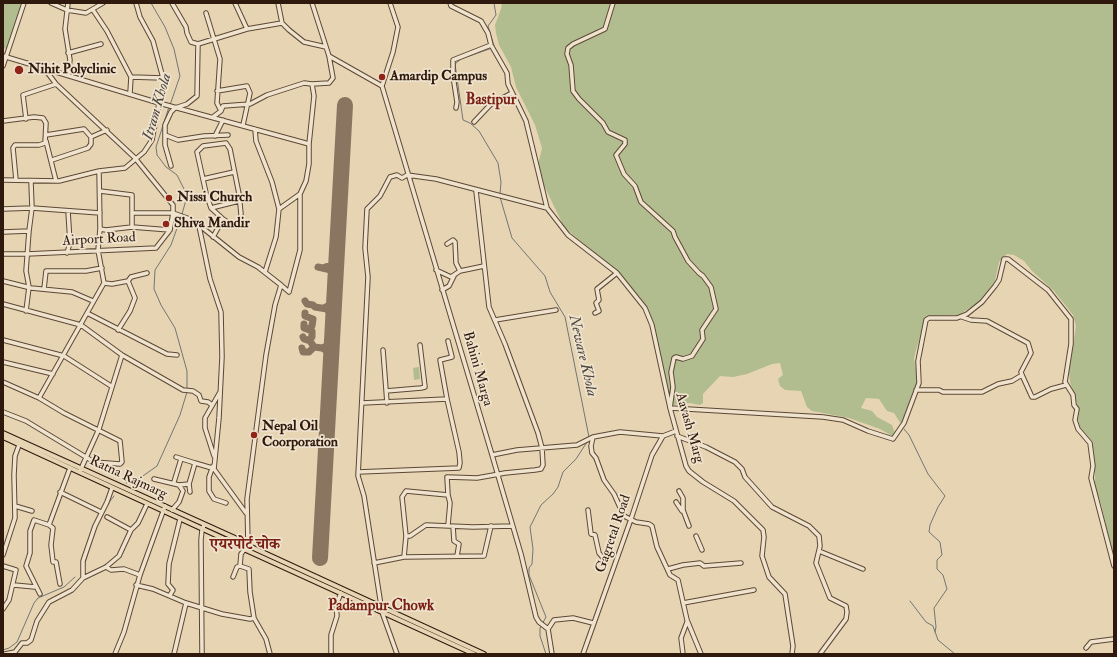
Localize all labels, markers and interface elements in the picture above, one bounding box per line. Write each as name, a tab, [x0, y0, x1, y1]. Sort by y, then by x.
place label: Nihit Polyclinic	[28, 62, 116, 78]
marker: Nihit Polyclinic	[13, 64, 25, 76]
place label: Amardip Campus	[390, 69, 487, 85]
water label: Itram Khola	[140, 71, 176, 143]
marker: Amardip Campus	[377, 72, 387, 82]
district label: Bastipur	[466, 92, 516, 110]
place label: Nissi Church	[177, 190, 252, 206]
marker: Nissi Church	[164, 193, 174, 203]
place label: Shiva Mandir	[174, 216, 250, 232]
marker: Shiva Mandir	[161, 219, 171, 229]
street label: Airport Road	[62, 230, 136, 250]
water label: Neware Khola	[564, 313, 600, 399]
street label: Bahini Marga	[458, 330, 496, 408]
street label: Aavash Marg	[671, 391, 707, 465]
place label: Nepal Oil Coorporation	[262, 419, 338, 452]
marker: Nepal Oil Coorporation	[249, 430, 259, 440]
street label: Ratna Rajmarg	[86, 453, 170, 503]
street label: Gagretal Road	[593, 493, 635, 575]
district label: एयरपोर्ट चोक	[210, 537, 280, 555]
district label: Padampur Chowk	[328, 598, 434, 616]

